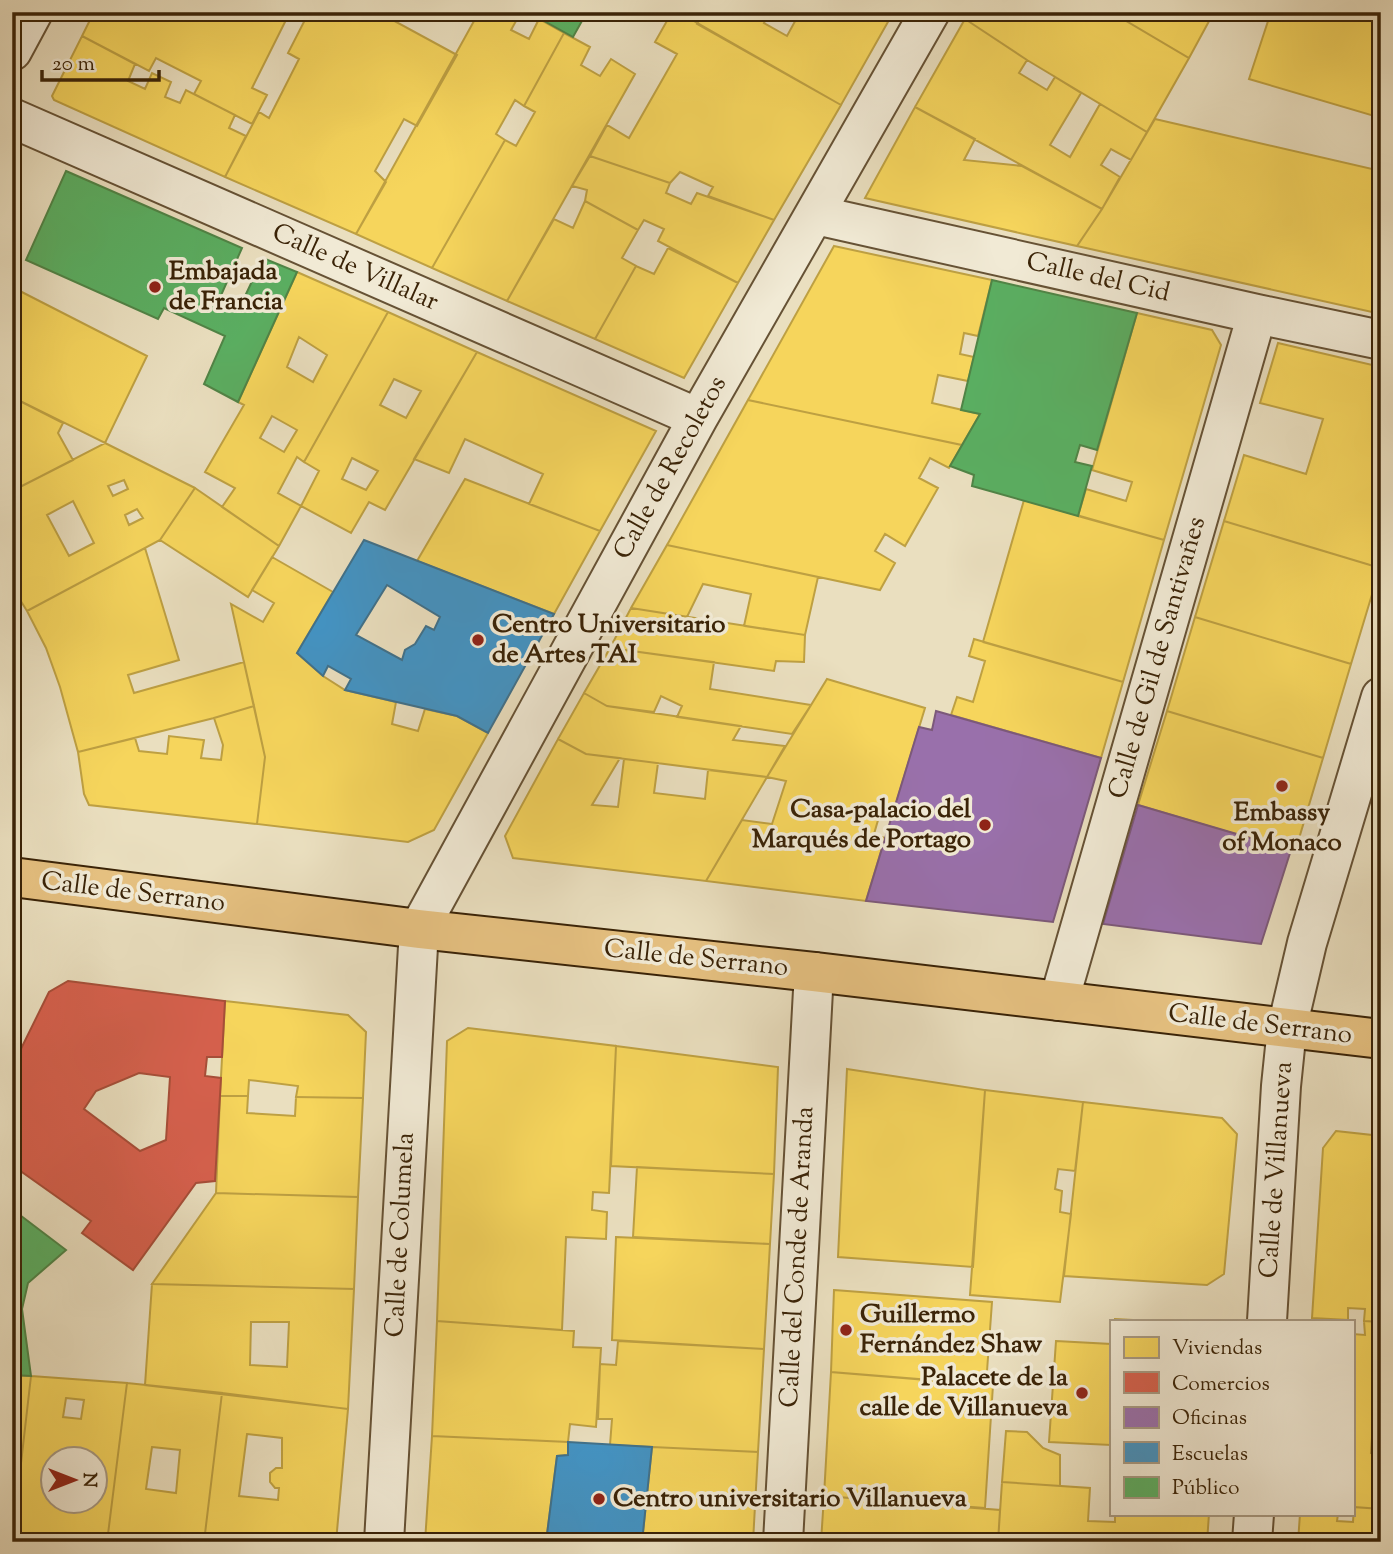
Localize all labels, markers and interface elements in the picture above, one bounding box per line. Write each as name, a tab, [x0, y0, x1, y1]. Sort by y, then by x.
scale bar	[42, 38, 159, 82]
text: 20 m	[52, 50, 95, 80]
street label: Calle de Villalar	[266, 215, 444, 321]
street label: Calle del Cid	[1023, 244, 1174, 313]
place label: Embajada de Francia	[169, 254, 283, 321]
marker: Embajada de Francia	[147, 279, 163, 295]
street label: Calle de Recoletos	[605, 369, 737, 567]
street label: Calle de Gil de Santivañes	[1100, 513, 1216, 803]
place label: Centro Universitario de Artes TAI	[492, 607, 726, 674]
marker: Centro Universitario de Artes TAI	[470, 632, 486, 648]
marker: Embassy of Monaco	[1274, 778, 1290, 794]
place label: Casa-palacio del Marqués de Portago	[752, 792, 972, 859]
place label: Embassy of Monaco	[1222, 795, 1342, 862]
marker: Casa-palacio del Marqués de Portago	[977, 817, 993, 833]
street label: Calle de Serrano	[39, 863, 227, 923]
street label: Calle de Serrano	[602, 931, 790, 987]
street label: Calle de Serrano	[1166, 995, 1354, 1055]
street label: Calle de Villanueva	[1251, 1060, 1303, 1280]
street label: Calle del Conde de Aranda	[772, 1105, 824, 1409]
street label: Calle de Columela	[377, 1132, 425, 1338]
place label: Guillermo Fernández Shaw	[860, 1297, 1043, 1364]
legend	[1110, 1320, 1354, 1516]
marker: Guillermo Fernández Shaw	[838, 1322, 854, 1338]
text: Viviendas	[1172, 1334, 1262, 1364]
place label: Palacete de la calle de Villanueva	[860, 1360, 1068, 1427]
text: Comercios	[1172, 1370, 1270, 1400]
marker: Palacete de la calle de Villanueva	[1074, 1385, 1090, 1401]
text: Oficinas	[1172, 1404, 1247, 1434]
text: Escuelas	[1172, 1440, 1248, 1470]
north arrow	[38, 1446, 108, 1516]
text: N	[75, 1472, 102, 1488]
text: Público	[1172, 1474, 1240, 1504]
place label: Centro universitario Villanueva	[613, 1481, 967, 1518]
marker: Centro universitario Villanueva	[591, 1491, 607, 1507]

